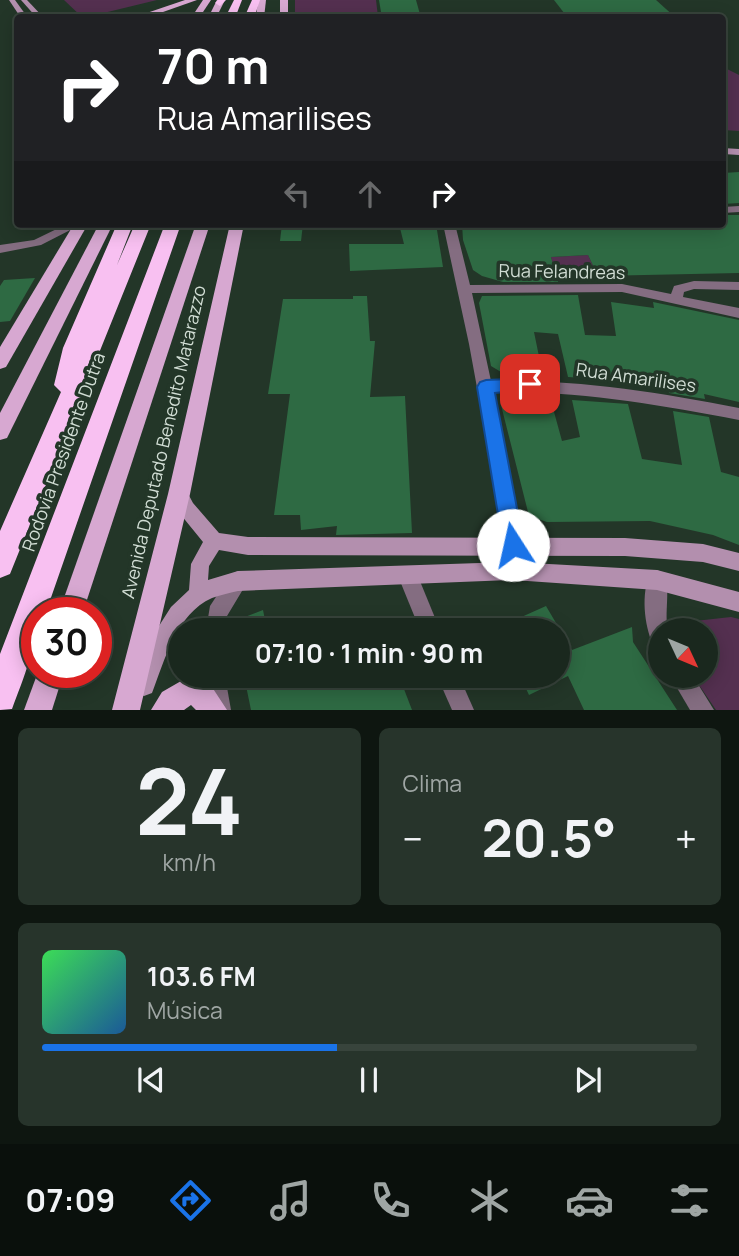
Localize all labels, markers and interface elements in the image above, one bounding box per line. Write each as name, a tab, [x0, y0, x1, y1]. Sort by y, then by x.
text: 70 m	[157, 32, 269, 99]
icon: right	[42, 42, 133, 133]
text: Rua Amarilises	[157, 96, 372, 140]
icon: left	[278, 175, 316, 213]
icon: ahead	[351, 175, 389, 213]
icon: right	[424, 175, 462, 213]
street label: Rua Felandreas	[499, 258, 625, 284]
street label: Avenida Deputado Benedito Matarazzo	[115, 283, 211, 601]
street label: Rodovia Presidente Dutra	[16, 349, 110, 554]
pin	[500, 354, 560, 414]
street label: Rua Amarilises	[575, 357, 698, 397]
icon: arrive	[511, 365, 549, 403]
position arrow	[476, 508, 550, 582]
speed limit sign: 30	[21, 597, 112, 688]
north arrow	[648, 618, 718, 688]
map controls	[648, 618, 718, 688]
text: 07:10 · 1 min · 90 m	[255, 635, 483, 671]
text: 24	[135, 738, 243, 862]
text: Clima	[403, 767, 462, 799]
text: 20.5°	[482, 802, 616, 873]
text: −	[403, 812, 423, 864]
text: +	[675, 812, 697, 864]
text: km/h	[163, 846, 216, 878]
text: 103.6 FM	[147, 958, 256, 994]
text: Música	[147, 994, 223, 1026]
icon: previous	[132, 1061, 170, 1099]
icon: pause	[350, 1061, 388, 1099]
icon: next	[569, 1061, 607, 1099]
icon: directions	[166, 1176, 215, 1225]
icon: music	[266, 1176, 315, 1225]
icon: phone	[366, 1176, 415, 1225]
icon: climate	[465, 1176, 514, 1225]
icon: car	[565, 1176, 614, 1225]
icon: filters	[665, 1176, 714, 1225]
text: 07:09	[25, 1178, 115, 1222]

